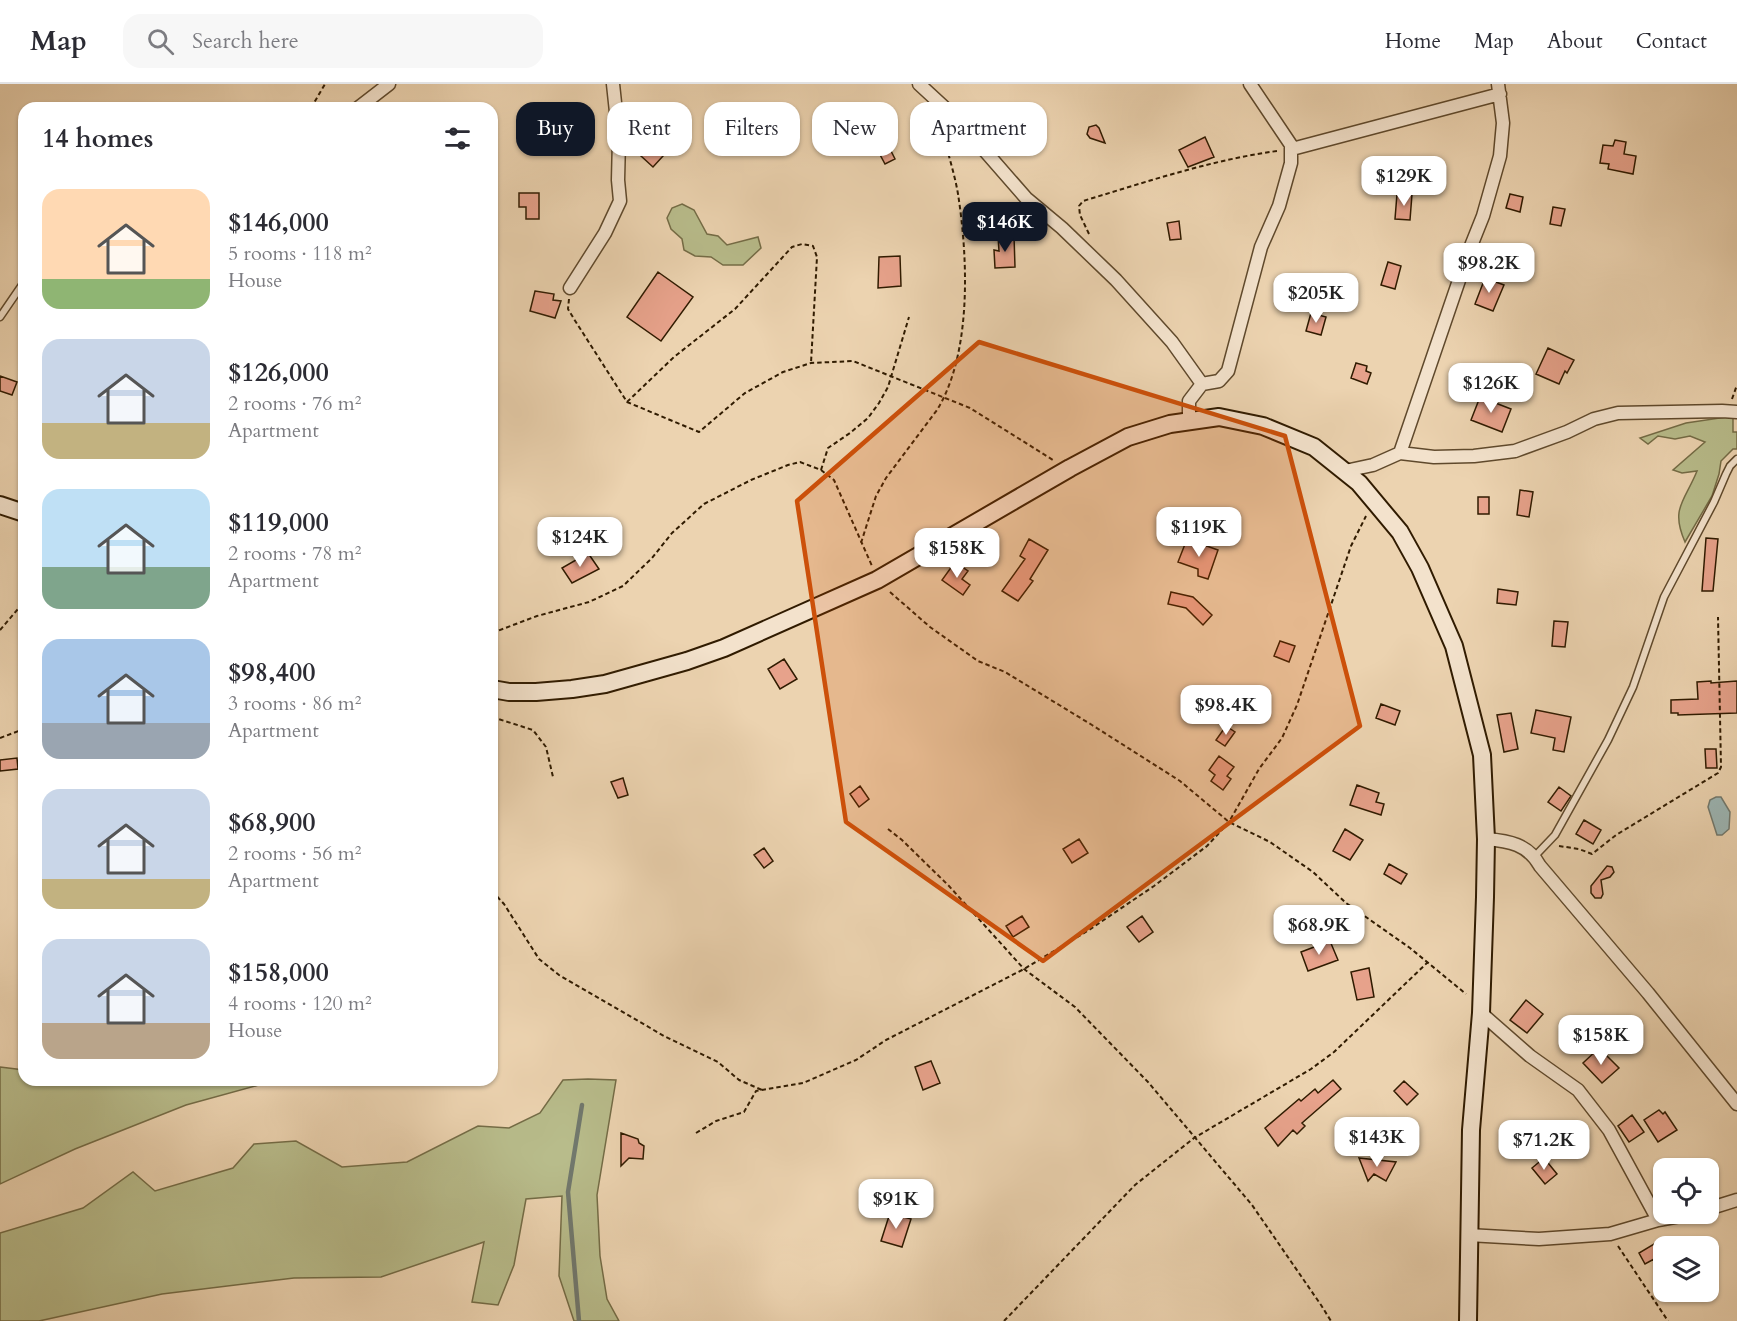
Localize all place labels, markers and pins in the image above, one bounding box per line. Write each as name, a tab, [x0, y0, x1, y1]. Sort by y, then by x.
pin: $129K	[1362, 156, 1446, 207]
pin: $146K	[963, 202, 1047, 253]
pin: $98.2K	[1440, 243, 1538, 294]
pin: $205K	[1274, 273, 1358, 324]
pin: $126K	[1449, 363, 1533, 414]
pin: $119K	[1157, 507, 1241, 558]
pin: $124K	[538, 517, 622, 568]
pin: $158K	[915, 528, 999, 579]
pin: $98.4K	[1177, 685, 1275, 736]
pin: $68.9K	[1270, 905, 1368, 956]
pin: $158K	[1559, 1015, 1643, 1066]
pin: $143K	[1335, 1117, 1419, 1168]
pin: $71.2K	[1495, 1120, 1593, 1171]
pin: $91K	[860, 1179, 932, 1230]

